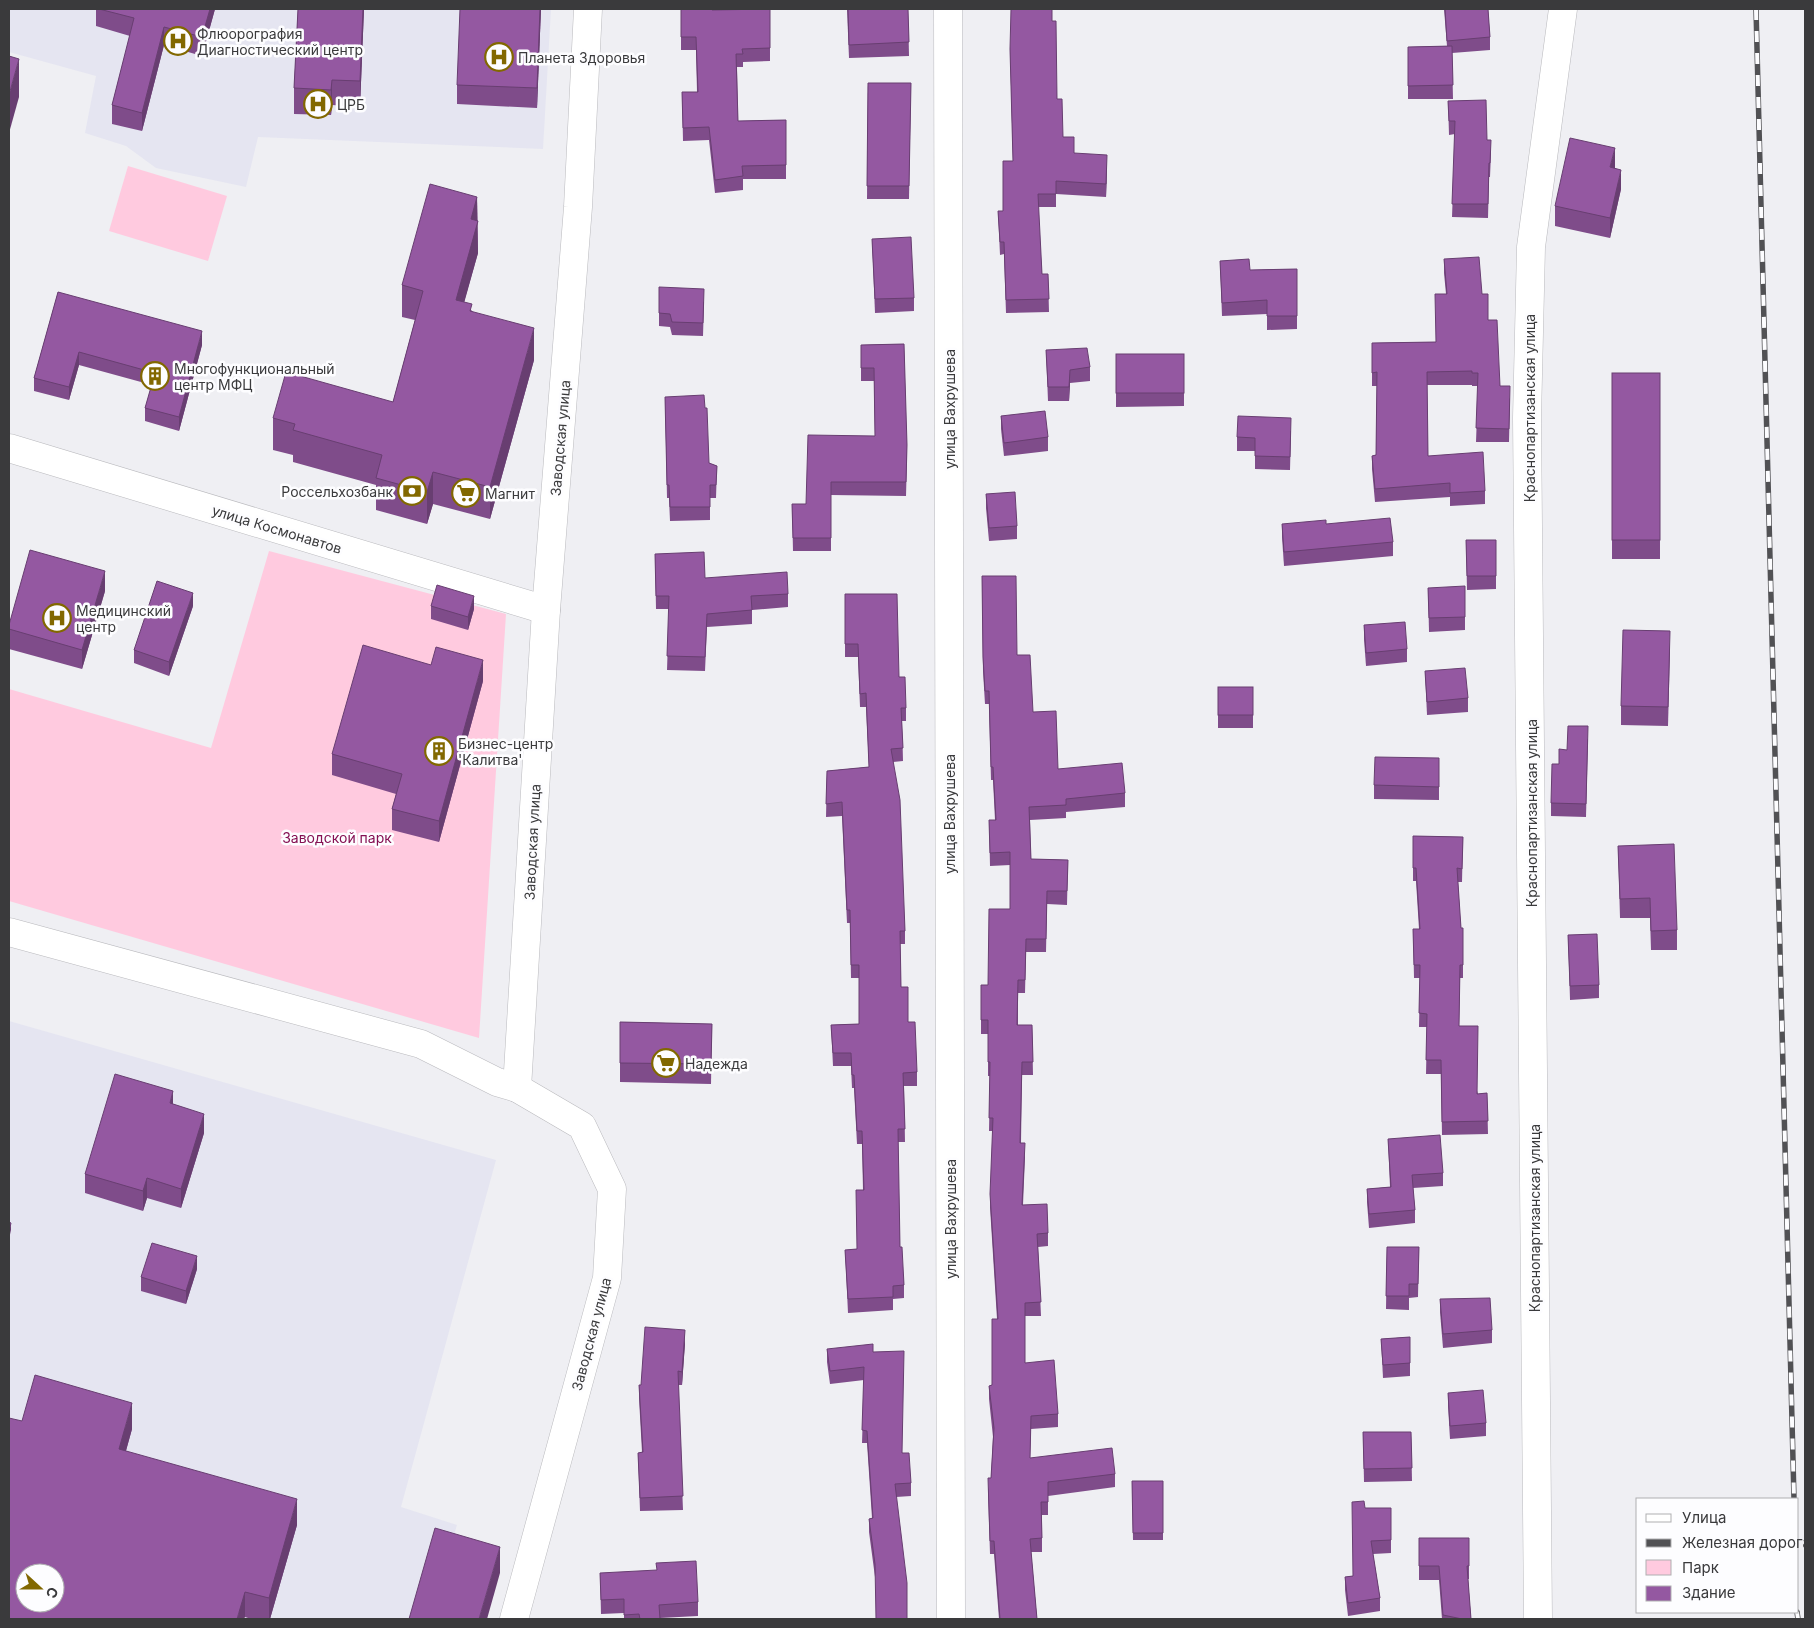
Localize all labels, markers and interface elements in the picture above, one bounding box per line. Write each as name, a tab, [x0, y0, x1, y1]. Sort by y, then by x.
place label: Флюорография Диагностический центр	[197, 25, 363, 58]
hospital icon: Флюорография Диагностический центр	[163, 26, 193, 56]
hospital icon: Планета Здоровья	[484, 42, 514, 72]
place label: Планета Здоровья	[518, 49, 645, 66]
hospital icon: ЦРБ	[303, 89, 333, 119]
place label: ЦРБ	[337, 96, 365, 113]
street label: Краснопартизанская улица	[1521, 314, 1538, 502]
street label: улица Вахрушева	[941, 349, 958, 469]
place label: Многофункциональный центр МФЦ	[174, 360, 335, 393]
building icon: Многофункциональный центр МФЦ	[140, 361, 170, 391]
street label: Заводская улица	[546, 379, 574, 497]
bank icon: Россельхозбанк	[397, 476, 427, 506]
supermarket icon: Магнит	[451, 478, 481, 508]
place label: Россельхозбанк	[281, 483, 393, 500]
place label: Магнит	[485, 485, 535, 502]
street label: улица Космонавтов	[210, 501, 344, 557]
place label: Медицинский центр	[76, 602, 171, 635]
hospital icon: Медицинский центр	[42, 603, 72, 633]
street label: Краснопартизанская улица	[1523, 719, 1540, 907]
place label: Бизнес-центр 'Калитва'	[458, 735, 553, 768]
building icon: Бизнес-центр 'Калитва'	[424, 736, 454, 766]
street label: улица Вахрушева	[941, 754, 958, 874]
street label: Заводская улица	[520, 783, 544, 901]
park label: Заводской парк	[282, 829, 392, 846]
supermarket icon: Надежда	[651, 1048, 681, 1078]
place label: Надежда	[685, 1055, 748, 1072]
street label: Краснопартизанская улица	[1526, 1124, 1543, 1312]
street label: улица Вахрушева	[942, 1159, 959, 1279]
street label: Заводская улица	[568, 1276, 614, 1392]
legend	[1636, 1498, 1799, 1613]
text: Улица	[1682, 1508, 1726, 1527]
text: Железная дорога	[1682, 1533, 1811, 1552]
text: Парк	[1682, 1558, 1719, 1577]
north arrow	[15, 1563, 65, 1613]
text: Здание	[1682, 1583, 1736, 1602]
text: С	[43, 1585, 62, 1601]

